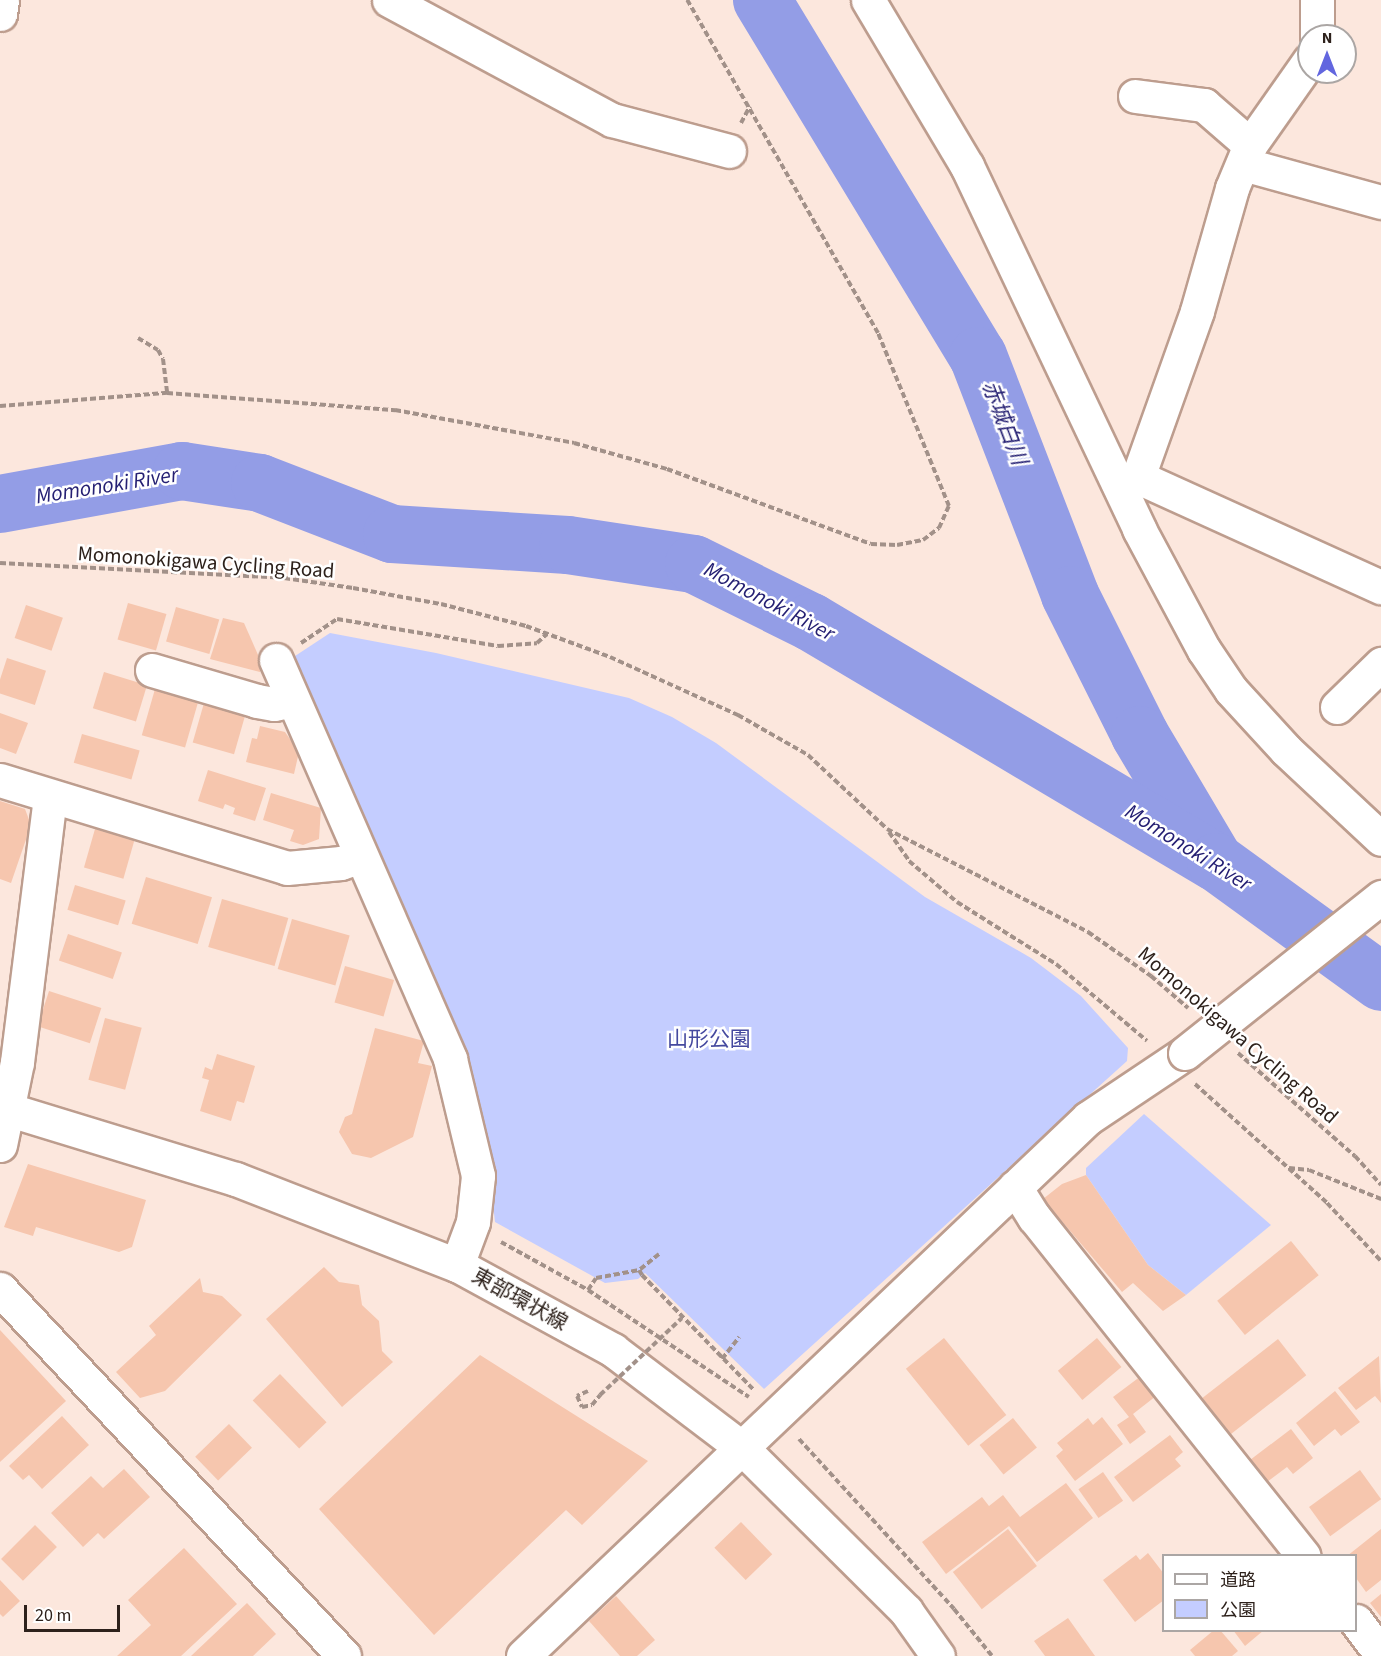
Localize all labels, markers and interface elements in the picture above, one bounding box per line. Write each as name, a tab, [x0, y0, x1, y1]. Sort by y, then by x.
north arrow	[1297, 24, 1357, 84]
text: N	[1322, 27, 1332, 49]
water label: 赤城白川	[976, 377, 1032, 469]
water label: Momonoki River	[34, 462, 180, 510]
street label: Momonokigawa Cycling Road	[77, 540, 335, 584]
water label: Momonoki River	[699, 557, 839, 647]
water label: Momonoki River	[1120, 799, 1256, 897]
street label: Momonokigawa Cycling Road	[1133, 941, 1343, 1129]
park label: 山形公園	[667, 1026, 751, 1052]
street label: 東部環状線	[468, 1263, 572, 1335]
legend	[1162, 1554, 1357, 1632]
text: 道路	[1220, 1568, 1256, 1593]
scale bar	[27, 1593, 123, 1631]
text: 公園	[1220, 1598, 1256, 1623]
text: 20 m	[35, 1603, 71, 1628]

